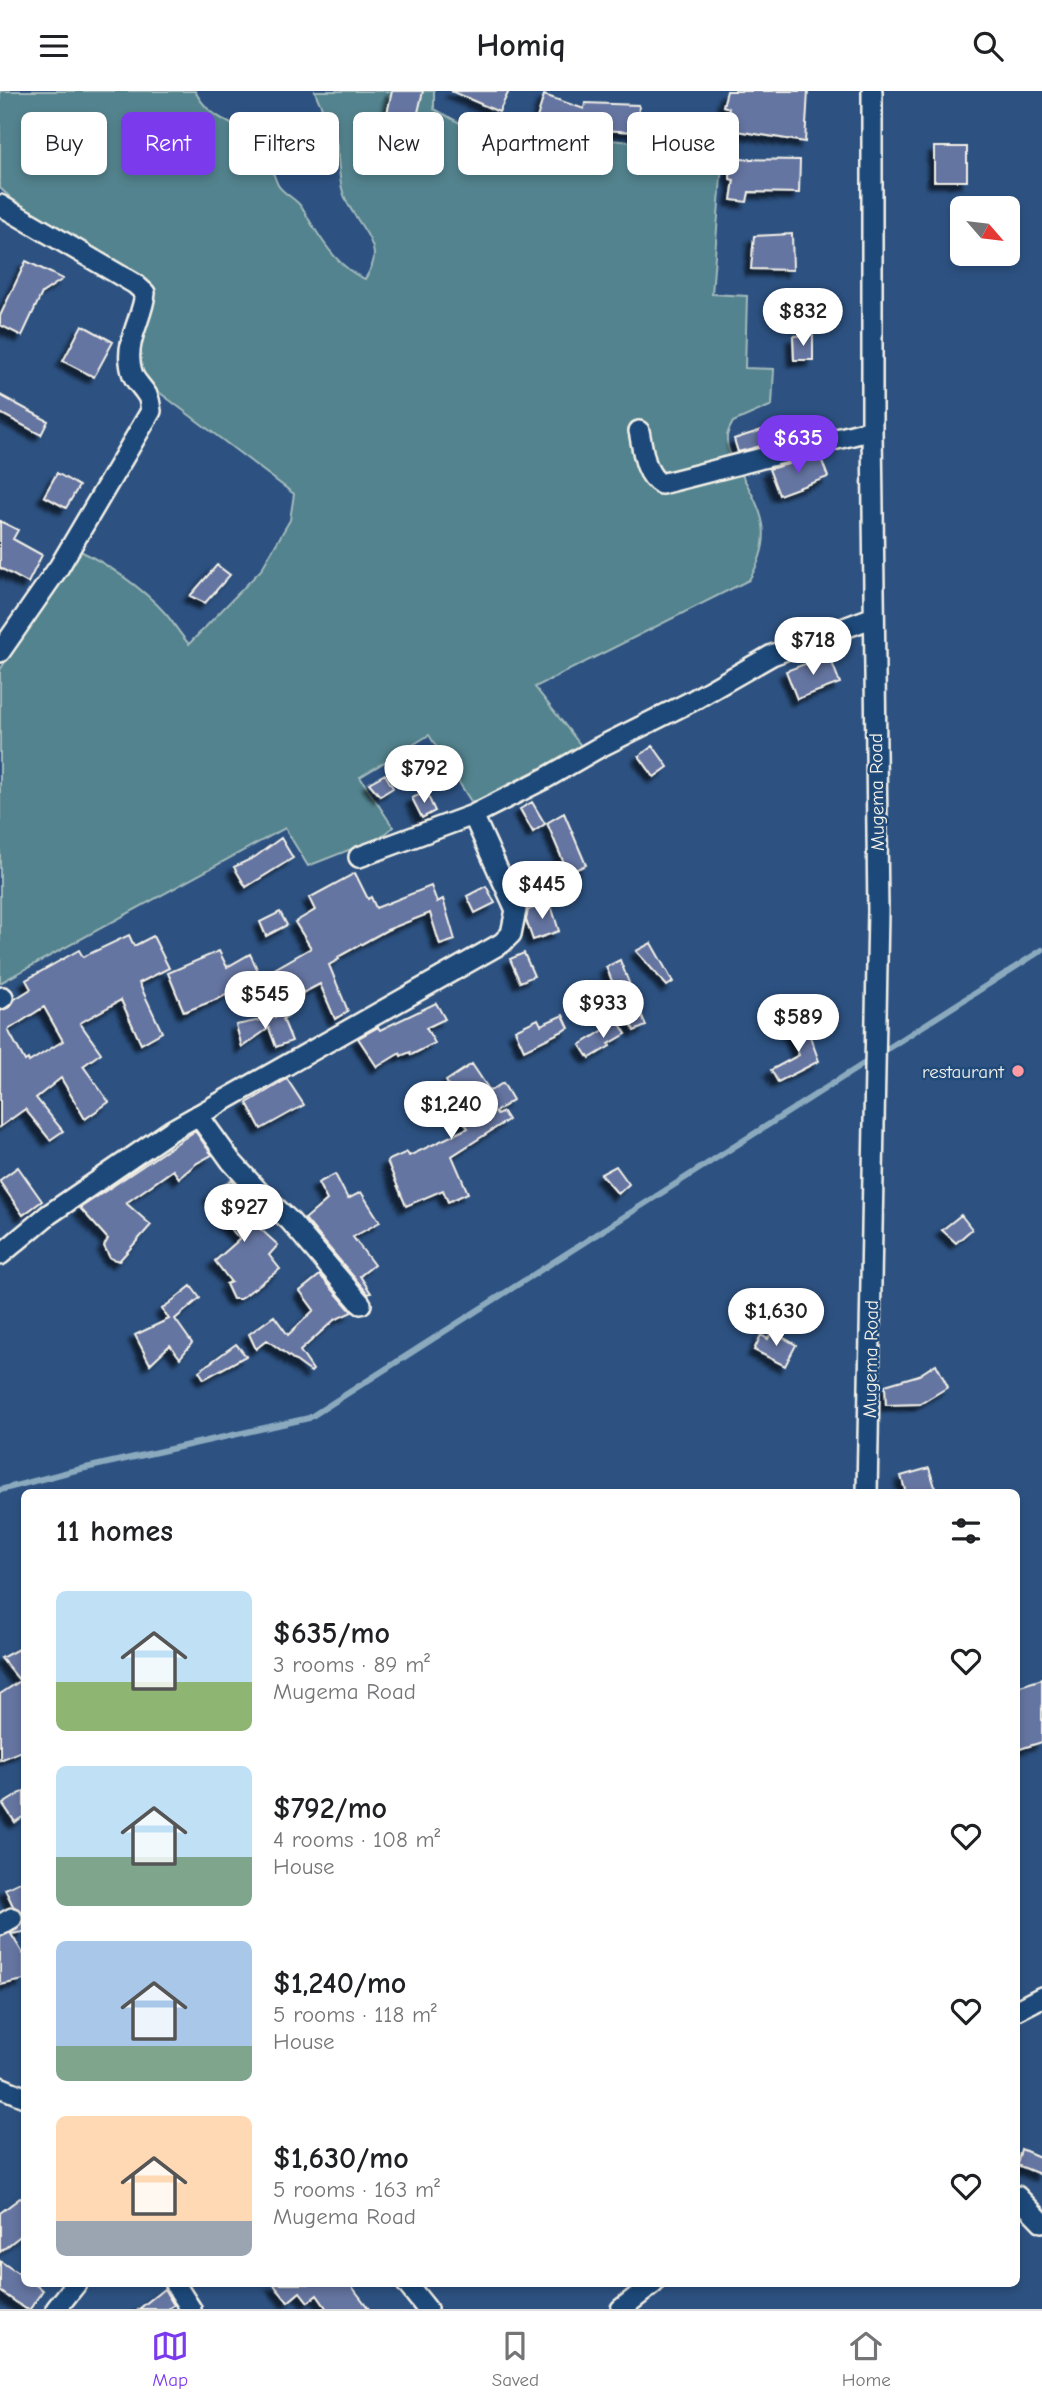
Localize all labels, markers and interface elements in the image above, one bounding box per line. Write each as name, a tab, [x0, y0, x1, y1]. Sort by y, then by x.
icon: menu	[35, 27, 73, 65]
text: Homiq	[477, 27, 566, 64]
icon: search	[969, 27, 1007, 65]
chip: Buy	[21, 112, 107, 175]
chip: Rent	[121, 112, 215, 175]
chip: Filters	[229, 112, 339, 175]
chip: New	[353, 112, 444, 175]
chip: Apartment	[458, 112, 613, 175]
chip: House	[627, 112, 739, 175]
north arrow	[950, 196, 1020, 266]
map controls	[950, 196, 1020, 266]
pin: $832	[762, 289, 844, 348]
text: $832	[779, 297, 827, 324]
pin: $635	[757, 415, 839, 475]
text: $635	[773, 424, 823, 451]
pin: $718	[772, 617, 854, 677]
text: $718	[790, 626, 836, 653]
street label: Mugema Road	[865, 733, 889, 851]
pin: $792	[383, 745, 465, 805]
text: $792	[400, 754, 448, 781]
pin: $445	[501, 861, 583, 921]
text: $445	[518, 870, 566, 897]
pin: $545	[224, 971, 306, 1031]
text: $545	[240, 980, 290, 1007]
pin: $933	[562, 981, 644, 1040]
text: $933	[579, 989, 627, 1016]
pin: $589	[757, 995, 839, 1054]
text: $589	[773, 1003, 823, 1030]
place label: restaurant	[922, 1061, 1005, 1083]
marker: restaurant	[1010, 1063, 1026, 1079]
pin: $1,240	[394, 1081, 508, 1141]
text: $1,240	[420, 1090, 482, 1117]
pin: $927	[203, 1185, 285, 1244]
text: $927	[220, 1193, 268, 1220]
pin: $1,630	[719, 1289, 833, 1348]
text: $1,630	[744, 1297, 808, 1324]
street label: Mugema Road	[859, 1300, 883, 1418]
icon: filters	[947, 1512, 985, 1550]
text: 11 homes	[56, 1514, 173, 1549]
text: $635/mo	[273, 1616, 390, 1651]
icon: home	[112, 1619, 196, 1703]
icon: heart	[947, 1642, 985, 1680]
text: 3 rooms · 89 m²	[273, 1651, 430, 1678]
text: Mugema Road	[273, 1678, 416, 1705]
text: $792/mo	[273, 1791, 387, 1826]
icon: home	[112, 1794, 196, 1878]
icon: heart	[947, 1817, 985, 1855]
text: 4 rooms · 108 m²	[273, 1826, 440, 1853]
text: House	[273, 1853, 335, 1880]
text: $1,240/mo	[273, 1966, 406, 2001]
icon: home	[112, 1969, 196, 2053]
icon: heart	[947, 1992, 985, 2030]
text: 5 rooms · 118 m²	[273, 2001, 437, 2028]
text: House	[273, 2028, 335, 2055]
text: $1,630/mo	[273, 2141, 409, 2176]
icon: home	[112, 2144, 196, 2228]
icon: heart	[947, 2167, 985, 2205]
text: 5 rooms · 163 m²	[273, 2176, 440, 2203]
text: Mugema Road	[273, 2203, 416, 2230]
tab: Map	[151, 2327, 189, 2391]
tab: Saved	[492, 2327, 539, 2391]
tab: Home	[842, 2327, 891, 2391]

